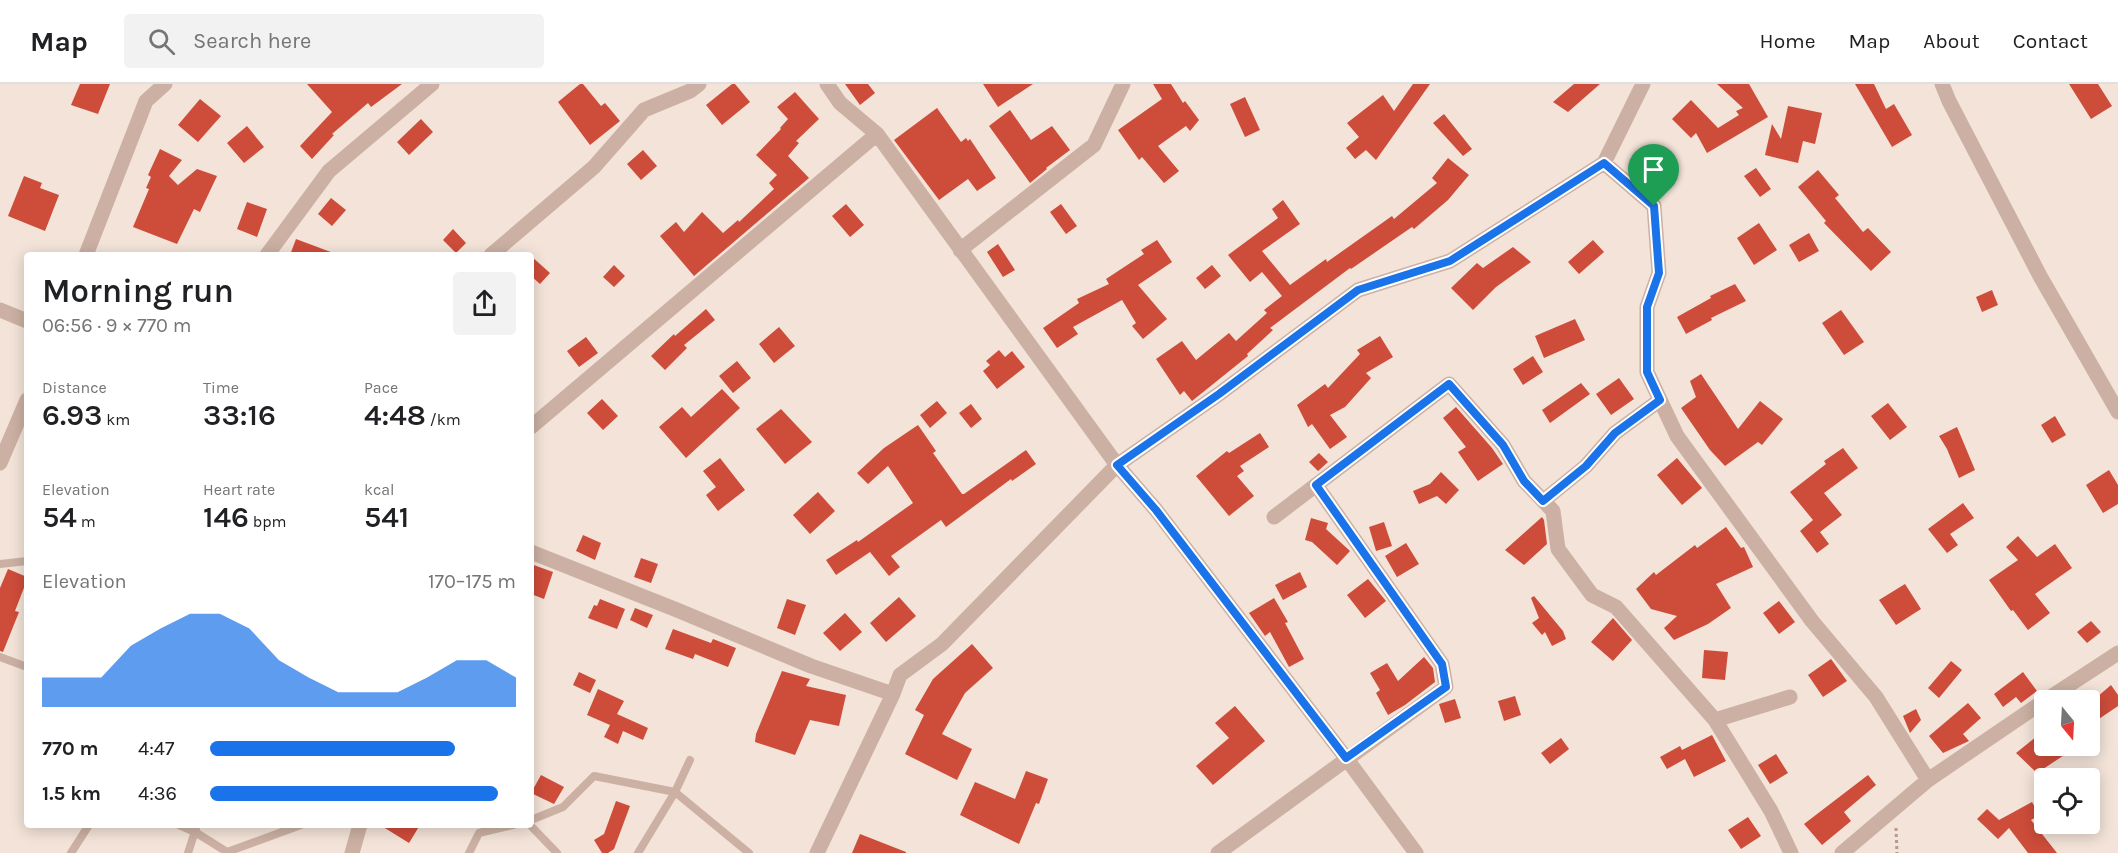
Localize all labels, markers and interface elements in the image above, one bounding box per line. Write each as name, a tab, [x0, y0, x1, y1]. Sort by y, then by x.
search box	[124, 14, 544, 68]
text: Map	[30, 25, 88, 58]
icon: search	[145, 25, 178, 58]
text: Search here	[193, 28, 311, 54]
text: Home	[1760, 29, 1816, 53]
text: Map	[1849, 29, 1890, 53]
text: About	[1923, 29, 1980, 53]
text: Contact	[2013, 29, 2088, 53]
pin	[1628, 144, 1679, 206]
icon: arrive	[1637, 153, 1670, 186]
text: Morning run	[42, 272, 234, 310]
button: share	[453, 272, 516, 335]
text: 06:56 · 9 × 770 m	[42, 314, 191, 337]
text: Distance	[42, 378, 107, 397]
text: Time	[203, 378, 239, 397]
text: Pace	[364, 378, 398, 397]
text: 6.93	[42, 397, 103, 433]
text: 33:16	[203, 397, 276, 433]
text: 4:48	[364, 397, 426, 433]
text: km	[103, 410, 130, 429]
text: /km	[426, 410, 461, 429]
text: Elevation	[42, 480, 110, 499]
text: Heart rate	[203, 480, 275, 499]
text: kcal	[364, 480, 395, 499]
text: 54	[42, 499, 77, 535]
text: 146	[203, 499, 249, 535]
text: 541	[364, 499, 409, 535]
text: m	[77, 512, 96, 531]
text: bpm	[249, 512, 287, 531]
text: Elevation	[42, 570, 127, 593]
text: 170–175 m	[428, 570, 516, 593]
north arrow	[2034, 690, 2100, 756]
map controls	[2034, 690, 2100, 834]
text: 770 m	[42, 737, 99, 760]
text: 4:47	[138, 737, 174, 760]
button: locate	[2034, 768, 2100, 834]
text: 1.5 km	[42, 782, 101, 805]
text: 4:36	[138, 782, 177, 805]

